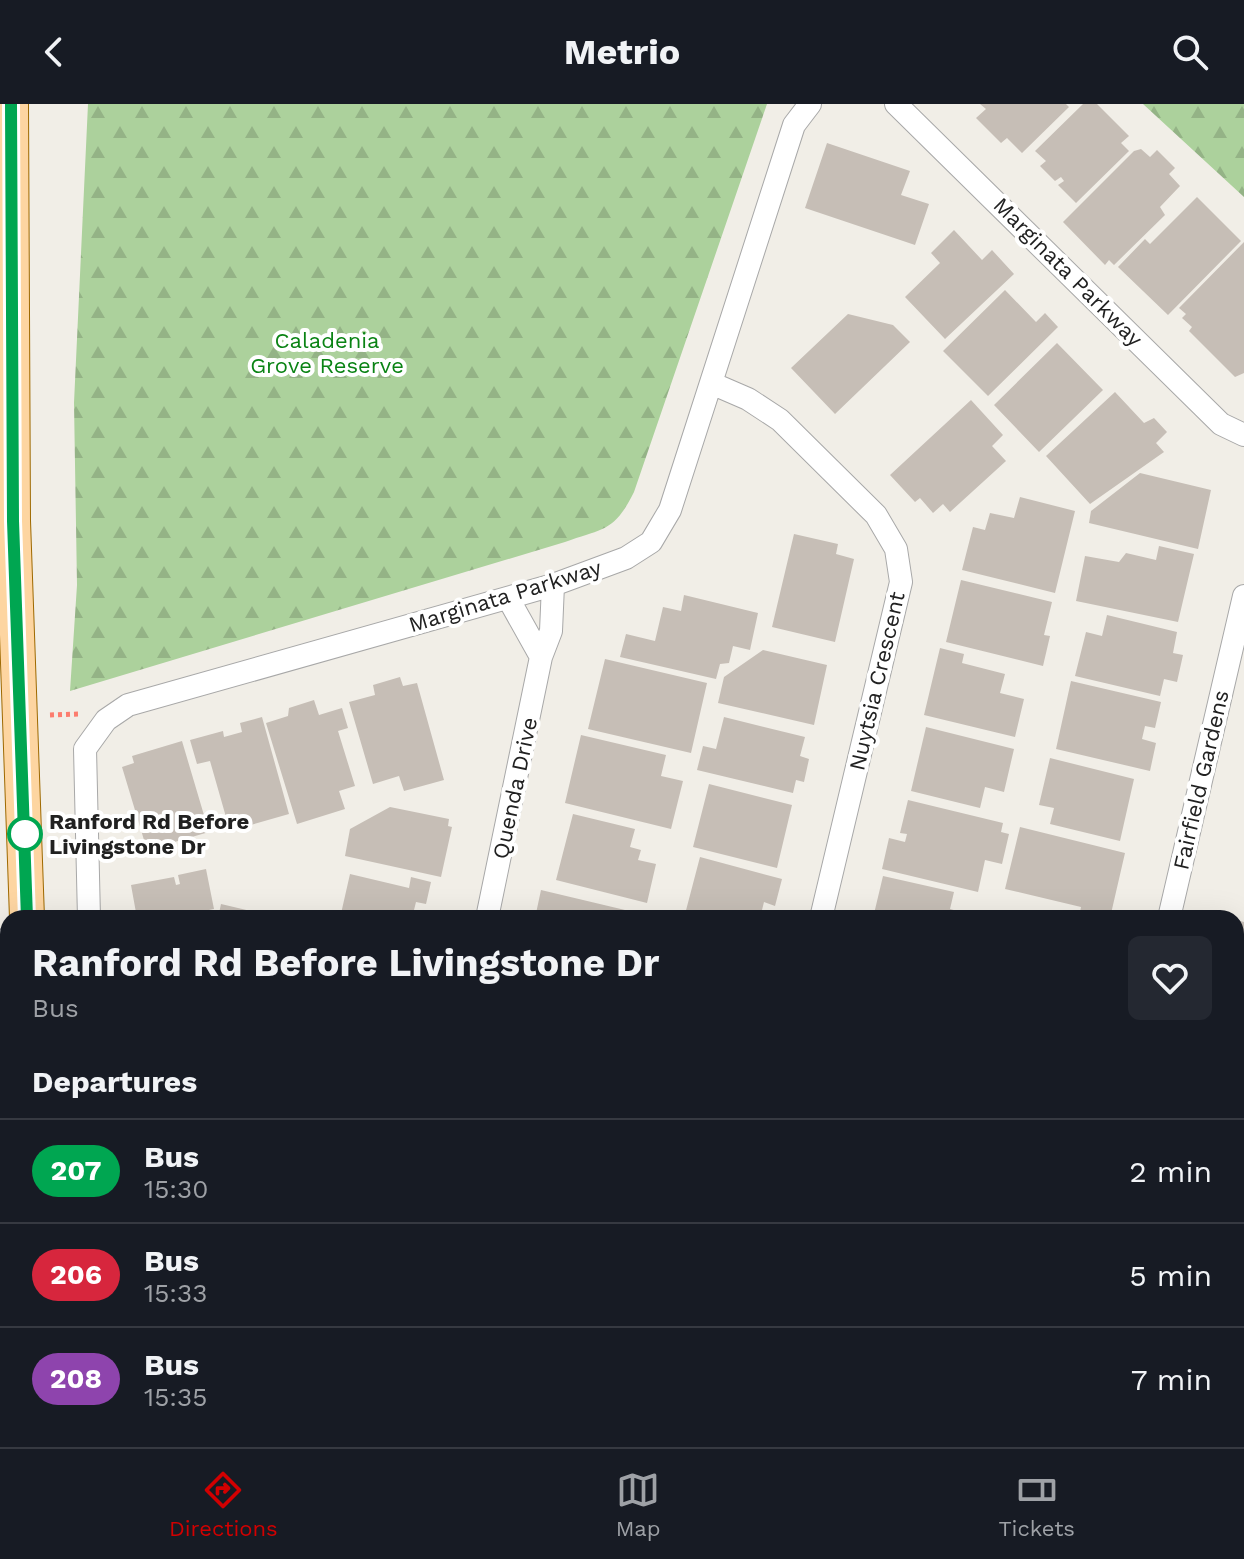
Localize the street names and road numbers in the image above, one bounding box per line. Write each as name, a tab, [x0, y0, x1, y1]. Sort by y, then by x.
street label: Marginata Parkway	[988, 192, 1148, 352]
street label: Marginata Parkway	[406, 555, 605, 637]
street label: Nuytsia Crescent	[844, 589, 910, 773]
street label: Fairfield Gardens	[1168, 688, 1234, 872]
street label: Quenda Drive	[488, 715, 542, 861]

